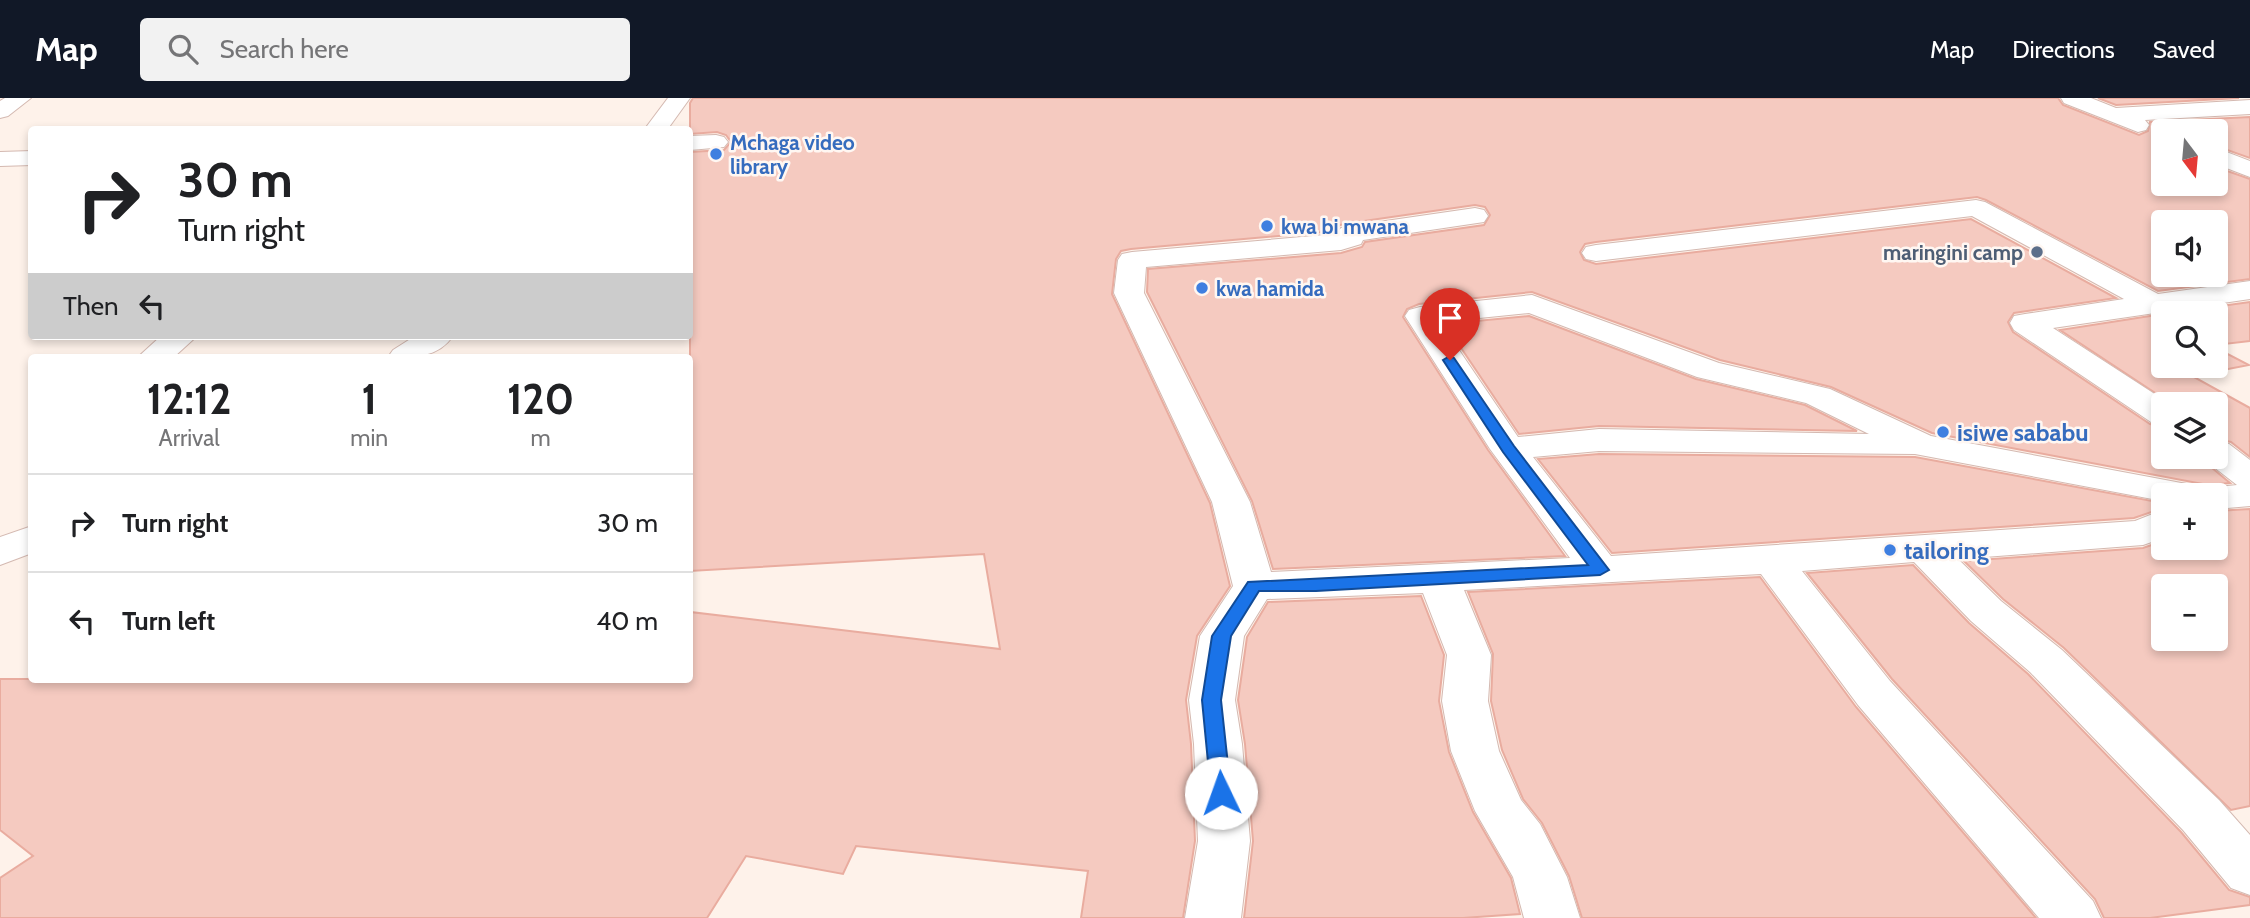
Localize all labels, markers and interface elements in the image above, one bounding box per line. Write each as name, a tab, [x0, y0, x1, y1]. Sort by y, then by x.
search box	[140, 18, 630, 81]
text: Map	[35, 29, 98, 69]
icon: search	[164, 30, 202, 68]
text: Search here	[220, 33, 349, 65]
text: Map	[1930, 35, 1974, 64]
text: Directions	[2012, 35, 2115, 64]
text: Saved	[2153, 35, 2215, 64]
north arrow	[2151, 119, 2228, 196]
map controls	[2151, 119, 2228, 651]
place label: Mchaga video library	[730, 130, 855, 179]
marker: Mchaga video library	[708, 146, 724, 162]
text: 30 m	[178, 150, 293, 209]
icon: right	[63, 154, 154, 245]
text: Turn right	[178, 210, 305, 249]
button: sound	[2151, 210, 2228, 287]
place label: kwa bi mwana	[1281, 214, 1410, 239]
marker: kwa bi mwana	[1259, 218, 1275, 234]
place label: maringini camp	[1883, 240, 2023, 265]
marker: maringini camp	[2029, 244, 2045, 260]
place label: kwa hamida	[1216, 276, 1325, 301]
marker: kwa hamida	[1194, 280, 1210, 296]
icon: left	[133, 287, 171, 325]
pin	[1420, 288, 1480, 360]
text: Then	[63, 290, 119, 322]
icon: arrive	[1431, 299, 1469, 337]
button: search	[2151, 301, 2228, 378]
text: 12:12	[147, 373, 232, 425]
text: 1	[361, 373, 377, 425]
text: 120	[507, 373, 574, 425]
button: layers	[2151, 392, 2228, 469]
place label: isiwe sababu	[1957, 418, 2088, 447]
text: Arrival	[159, 424, 220, 452]
text: min	[350, 424, 388, 452]
text: m	[530, 424, 551, 452]
marker: isiwe sababu	[1935, 424, 1951, 440]
button: +	[2151, 483, 2228, 560]
icon: right	[63, 504, 101, 542]
text: Turn right	[122, 507, 228, 539]
text: 30 m	[597, 507, 658, 539]
place label: tailoring	[1904, 536, 1989, 565]
marker: tailoring	[1882, 542, 1898, 558]
button: −	[2151, 574, 2228, 651]
icon: left	[63, 602, 101, 640]
text: Turn left	[122, 605, 215, 637]
text: 40 m	[596, 605, 658, 637]
position arrow	[1184, 756, 1258, 830]

